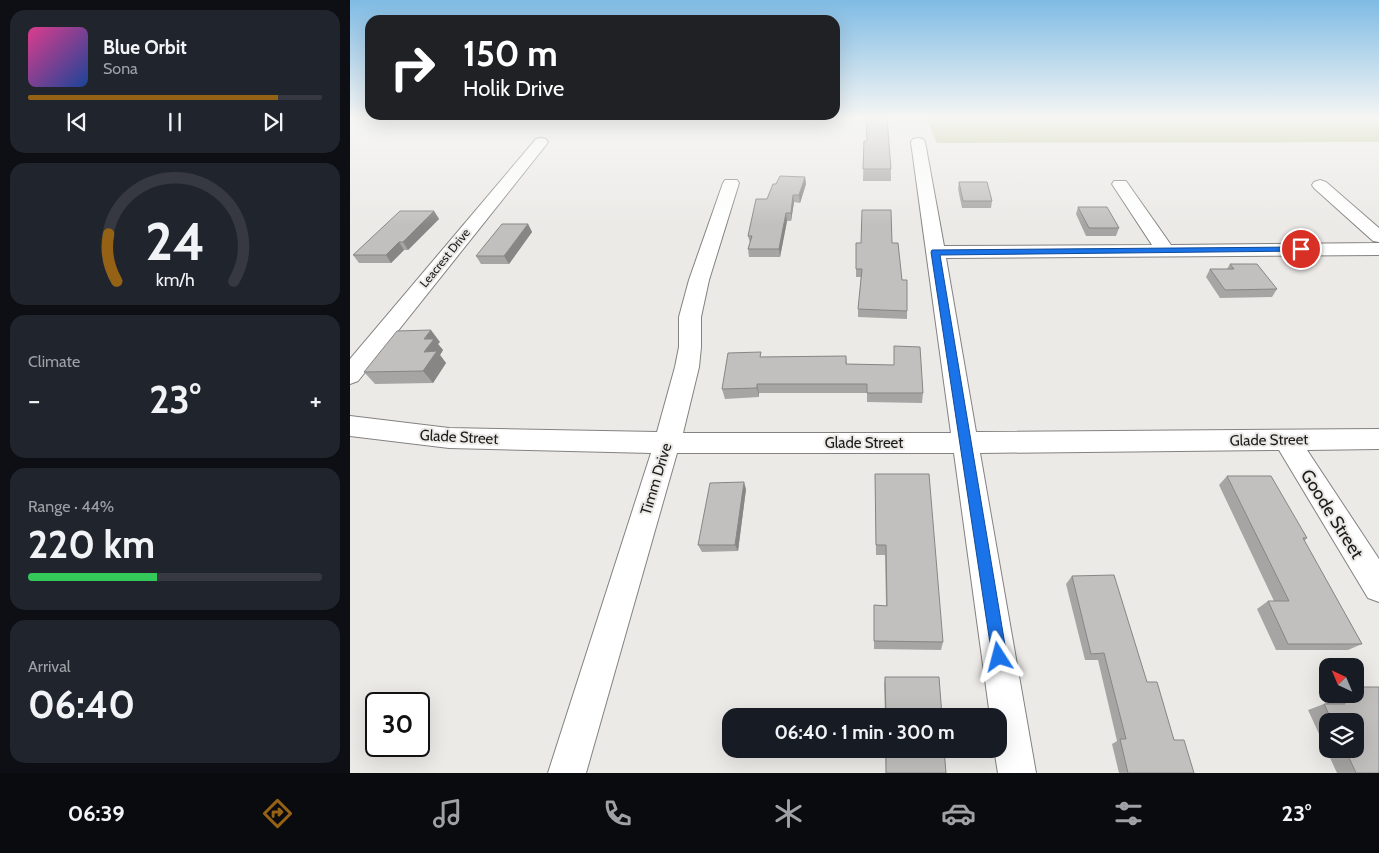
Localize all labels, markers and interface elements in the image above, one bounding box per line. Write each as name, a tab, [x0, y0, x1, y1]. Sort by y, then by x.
text: 150 m	[463, 32, 558, 75]
icon: right	[380, 35, 445, 100]
text: Blue Orbit	[103, 36, 187, 59]
text: Sona	[103, 59, 138, 78]
text: Holik Drive	[463, 75, 564, 102]
icon: previous	[63, 108, 91, 136]
icon: pause	[161, 108, 189, 136]
icon: next	[259, 108, 287, 136]
text: 24	[145, 210, 205, 273]
street label: Leacrest Drive	[416, 225, 473, 290]
pin	[1280, 228, 1322, 270]
icon: arrive	[1287, 235, 1315, 263]
text: km/h	[155, 269, 195, 290]
text: Climate	[28, 352, 80, 371]
text: 23°	[149, 376, 201, 423]
text: −	[28, 383, 40, 417]
text: +	[310, 383, 322, 417]
street label: Glade Street	[419, 426, 499, 448]
street label: Glade Street	[1230, 430, 1308, 450]
street label: Glade Street	[825, 434, 903, 452]
street label: Timm Drive	[637, 441, 676, 517]
street label: Goode Street	[1296, 465, 1368, 563]
text: Range · 44%	[28, 497, 114, 516]
text: 220 km	[28, 521, 155, 568]
position arrow	[972, 630, 1024, 682]
text: Arrival	[28, 657, 71, 676]
north arrow	[1319, 658, 1364, 702]
map controls	[1319, 658, 1364, 758]
text: 06:40	[28, 681, 135, 728]
speed limit sign: 30	[365, 692, 430, 757]
button: layers	[1319, 713, 1364, 758]
text: 06:40 · 1 min · 300 m	[774, 721, 955, 744]
icon: directions	[260, 796, 295, 831]
icon: music	[430, 796, 465, 831]
icon: phone	[600, 796, 635, 831]
icon: climate	[771, 796, 806, 831]
icon: car	[941, 796, 976, 831]
icon: filters	[1111, 796, 1146, 831]
text: 06:39	[68, 800, 125, 827]
text: 23°	[1282, 800, 1311, 827]

